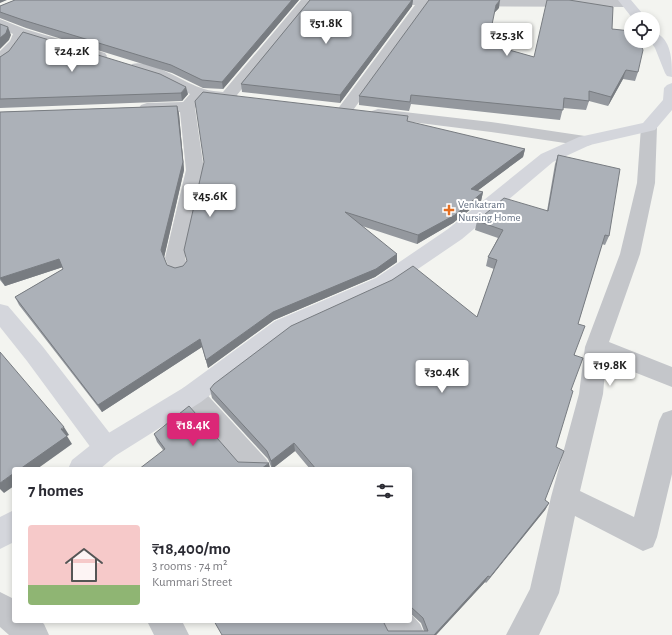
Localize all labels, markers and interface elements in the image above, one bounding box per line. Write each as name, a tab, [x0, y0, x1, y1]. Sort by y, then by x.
pin: ₹51.8K	[293, 11, 359, 45]
map controls	[624, 12, 660, 48]
button: locate	[624, 12, 660, 48]
text: ₹51.8K	[310, 17, 342, 30]
pin: ₹25.3K	[474, 23, 540, 57]
text: ₹25.3K	[490, 29, 524, 42]
pin: ₹24.2K	[39, 39, 105, 73]
text: ₹24.2K	[55, 45, 89, 58]
pin: ₹45.6K	[177, 184, 243, 218]
text: ₹45.6K	[193, 190, 227, 203]
place label: Venkatram Nursing Home	[458, 199, 521, 223]
marker: Venkatram Nursing Home	[443, 204, 455, 216]
pin: ₹19.8K	[577, 353, 643, 387]
text: ₹19.8K	[593, 359, 627, 372]
pin: ₹30.4K	[409, 360, 475, 394]
text: ₹30.4K	[425, 366, 459, 379]
pin: ₹18.4K	[160, 413, 226, 447]
text: ₹18.4K	[176, 419, 210, 432]
icon: filters	[374, 480, 396, 502]
text: 7 homes	[28, 482, 84, 499]
text: ₹18,400/mo	[152, 540, 231, 557]
icon: home	[60, 541, 108, 589]
text: 3 rooms · 74 m²	[152, 560, 228, 573]
text: Kummari Street	[152, 576, 232, 589]

